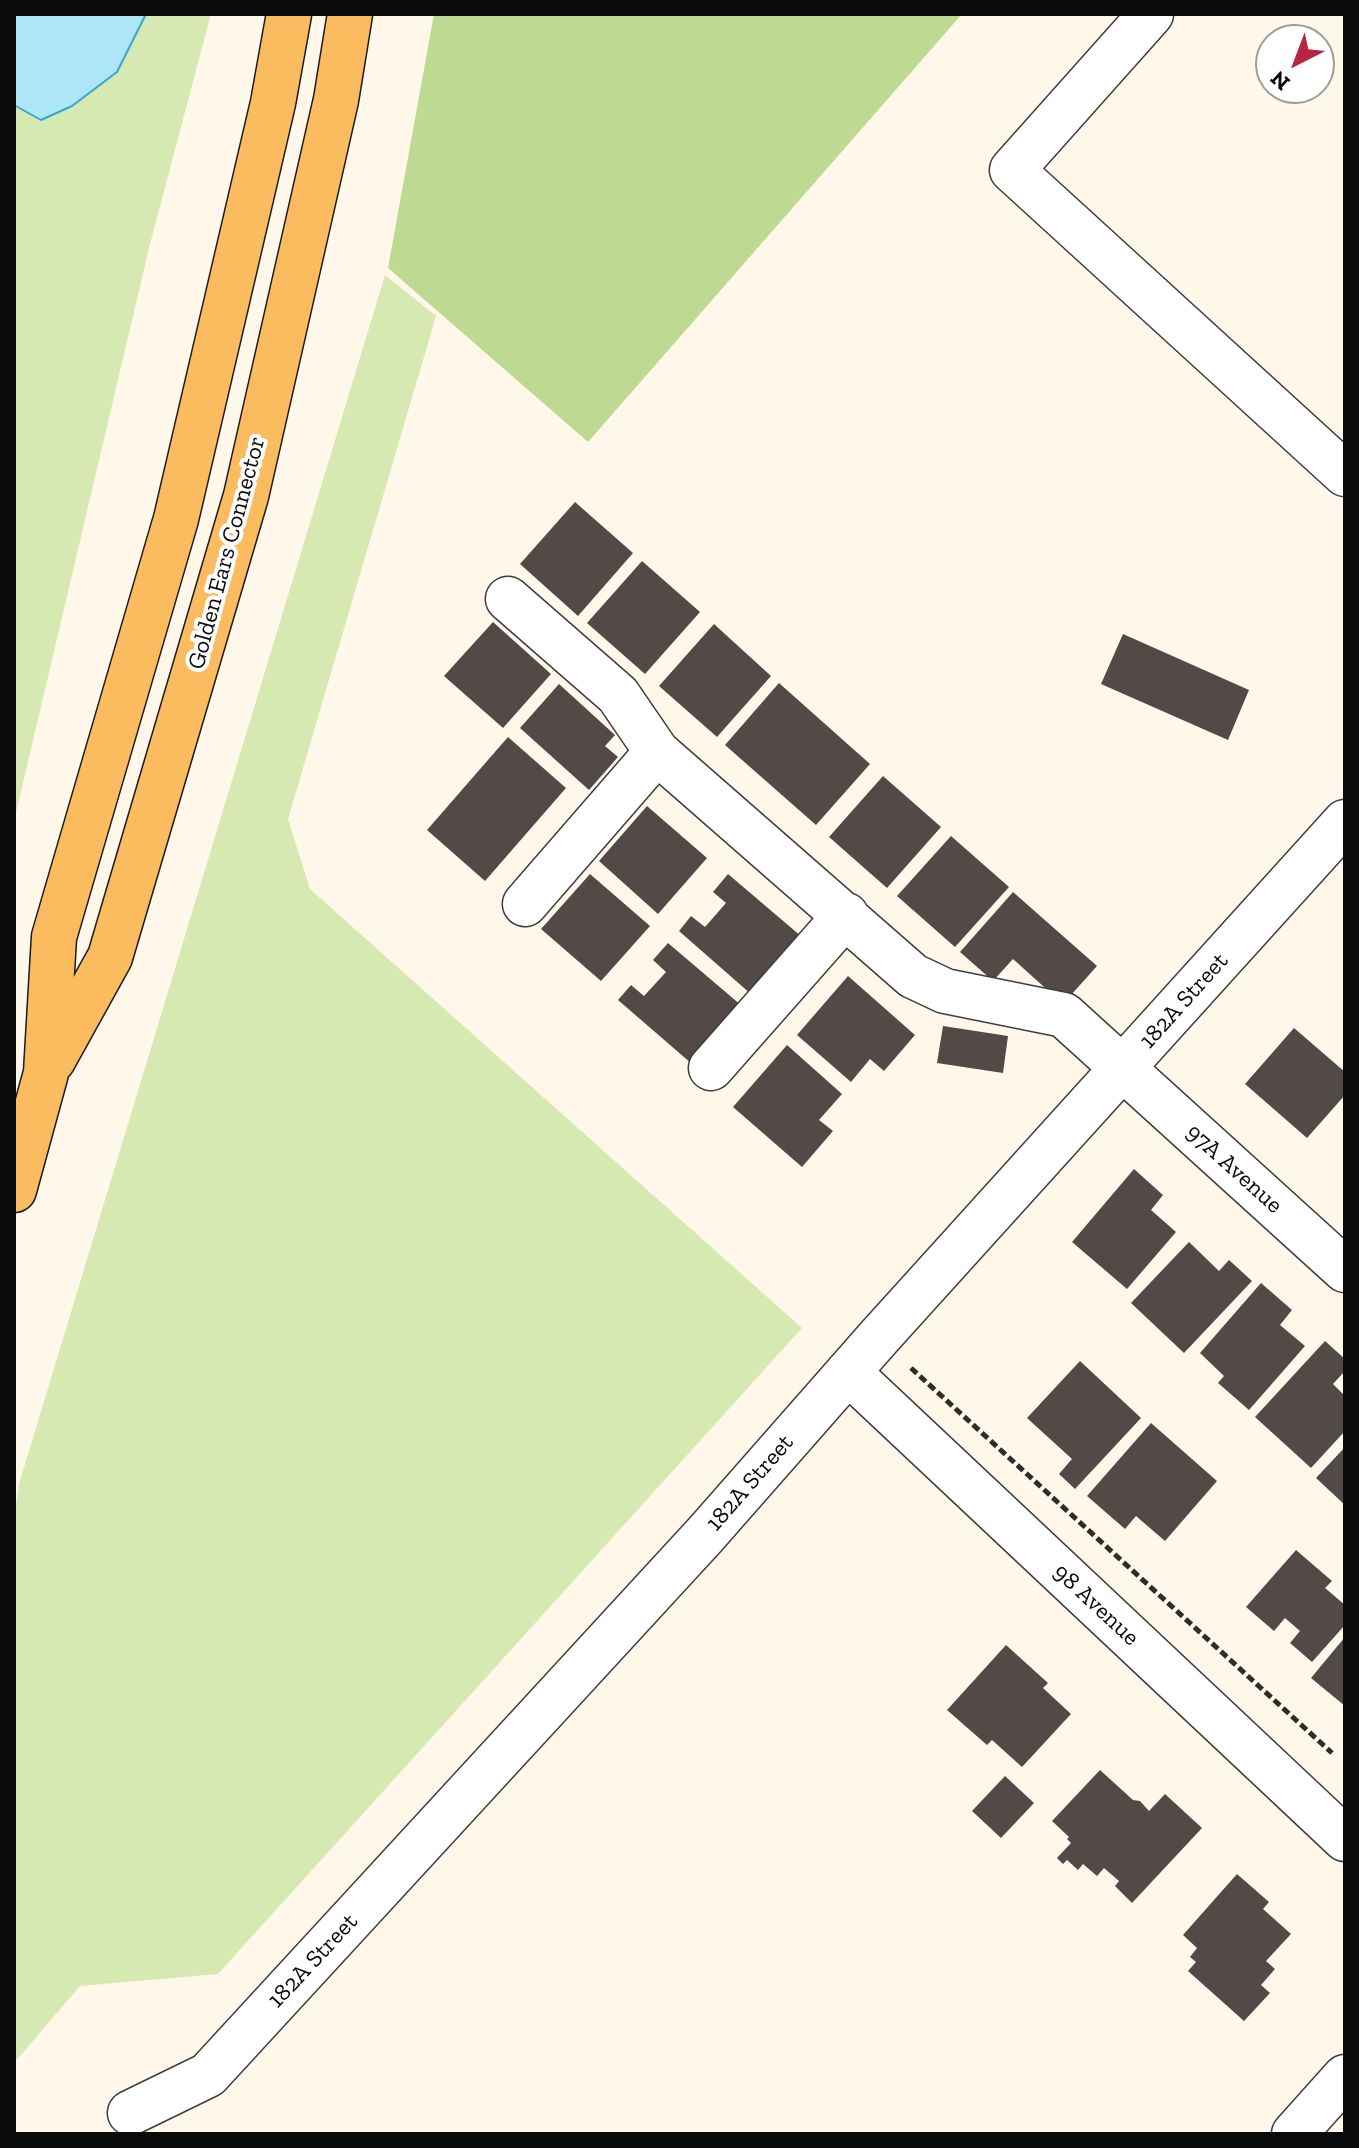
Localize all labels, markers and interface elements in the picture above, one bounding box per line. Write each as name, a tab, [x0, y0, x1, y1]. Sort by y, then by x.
north arrow	[1255, 24, 1335, 104]
text: N	[1265, 65, 1295, 96]
street label: Golden Ears Connector	[182, 434, 272, 672]
street label: 182A Street	[1134, 947, 1234, 1055]
street label: 97A Avenue	[1180, 1118, 1288, 1220]
street label: 182A Street	[700, 1429, 800, 1537]
street label: 98 Avenue	[1047, 1558, 1145, 1652]
street label: 182A Street	[262, 1908, 364, 2014]

